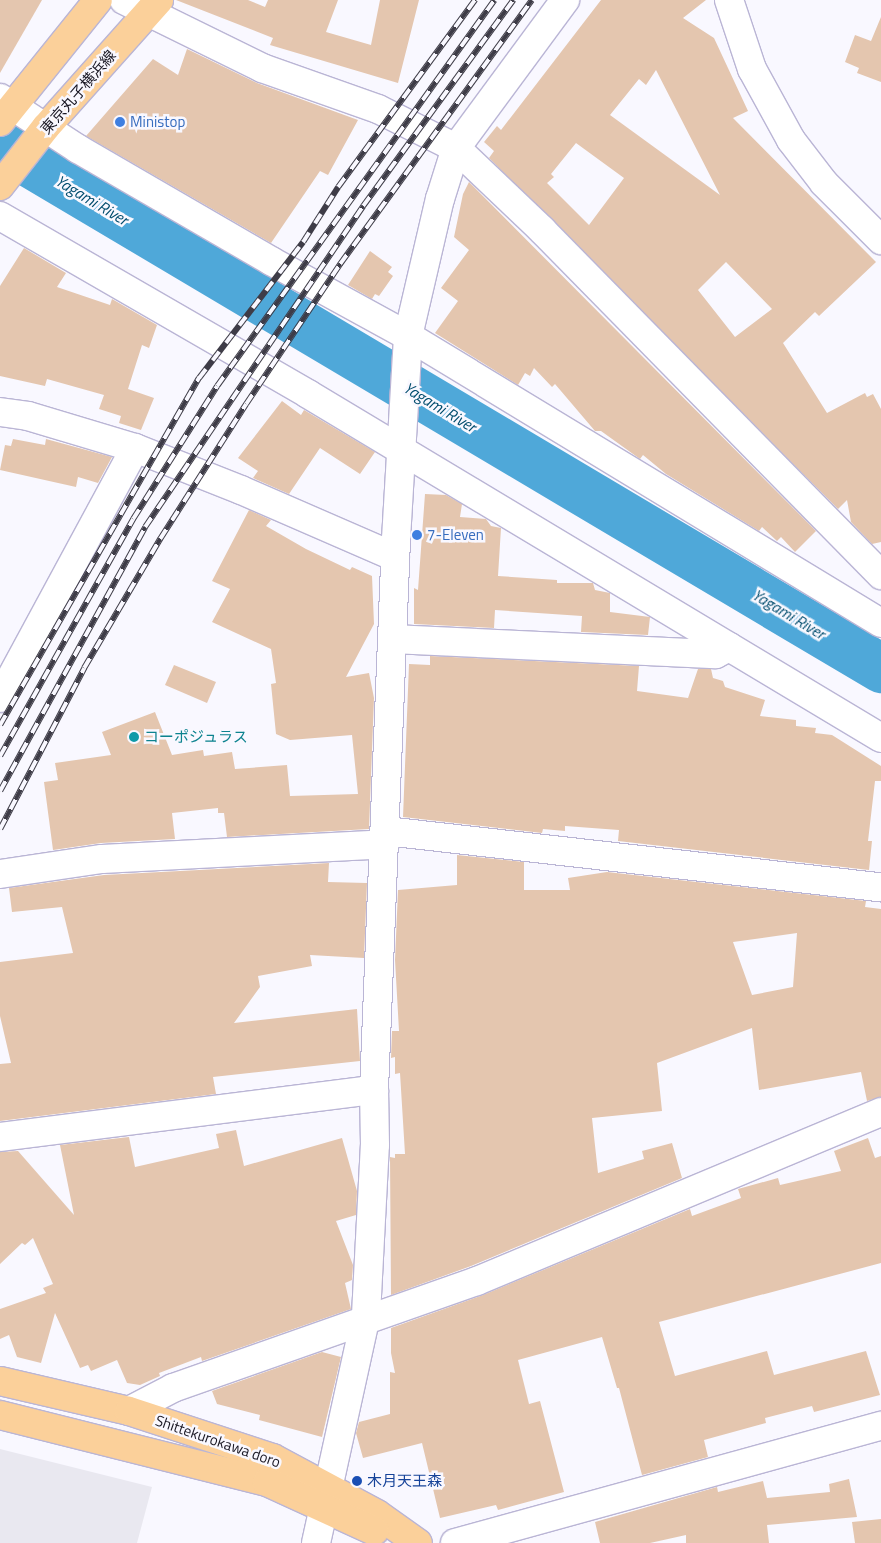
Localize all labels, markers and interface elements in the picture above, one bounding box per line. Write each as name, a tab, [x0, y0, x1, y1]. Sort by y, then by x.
street label: 東京丸子横浜線	[37, 46, 119, 138]
place label: Ministop	[130, 113, 185, 131]
marker: Ministop	[114, 116, 126, 128]
water label: Yagami River	[52, 171, 132, 229]
water label: Yagami River	[400, 378, 480, 436]
place label: 7-Eleven	[427, 526, 484, 544]
marker: 7-Eleven	[411, 529, 423, 541]
water label: Yagami River	[749, 585, 829, 643]
place label: コーポジュラス	[144, 728, 249, 746]
marker: コーポジュラス	[128, 731, 140, 743]
street label: Shittekurokawa doro	[153, 1411, 283, 1471]
place label: 木月天王森	[367, 1472, 442, 1490]
marker: 木月天王森	[351, 1475, 363, 1487]

